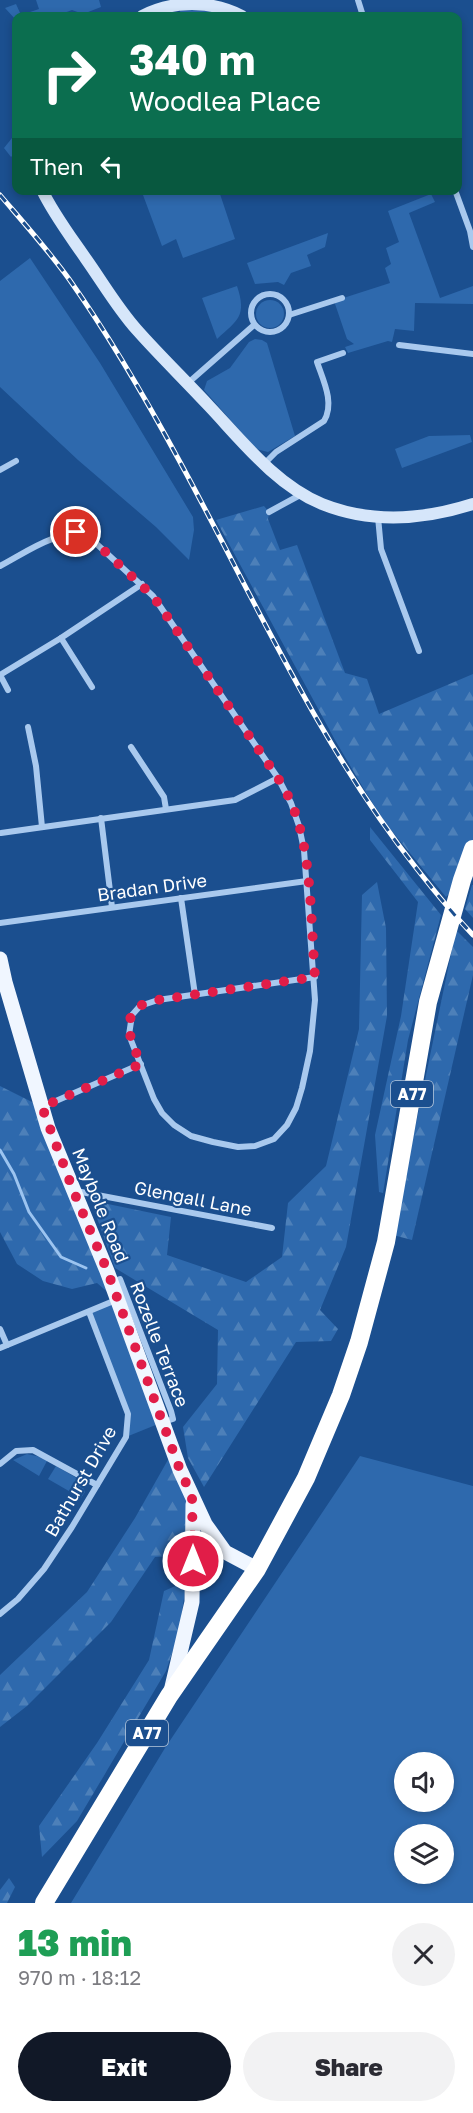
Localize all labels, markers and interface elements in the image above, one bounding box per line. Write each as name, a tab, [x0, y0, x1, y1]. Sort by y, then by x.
text: 340 m	[129, 34, 255, 84]
icon: right	[30, 36, 108, 114]
text: Woodlea Place	[129, 85, 321, 117]
icon: left	[95, 150, 128, 183]
text: Then	[30, 153, 83, 180]
pin	[50, 506, 101, 557]
icon: arrive	[59, 515, 92, 548]
street label: Bradan Drive	[96, 868, 208, 906]
road number: A77	[391, 1081, 433, 1107]
street label: Maybole Road	[68, 1144, 134, 1266]
street label: Glengall Lane	[132, 1176, 254, 1220]
street label: Rozelle Terrace	[126, 1278, 194, 1410]
street label: Bathurst Drive	[39, 1422, 121, 1540]
position arrow	[161, 1529, 225, 1593]
road number: A77	[126, 1720, 168, 1746]
map controls	[394, 1752, 454, 1884]
button: sound	[394, 1752, 454, 1812]
button: layers	[394, 1824, 454, 1884]
text: 13 min	[18, 1921, 132, 1964]
button: close	[392, 1923, 455, 1986]
text: 970 m · 18:12	[18, 1965, 141, 1989]
button: Exit	[18, 2032, 231, 2101]
button: Share	[243, 2032, 455, 2101]

